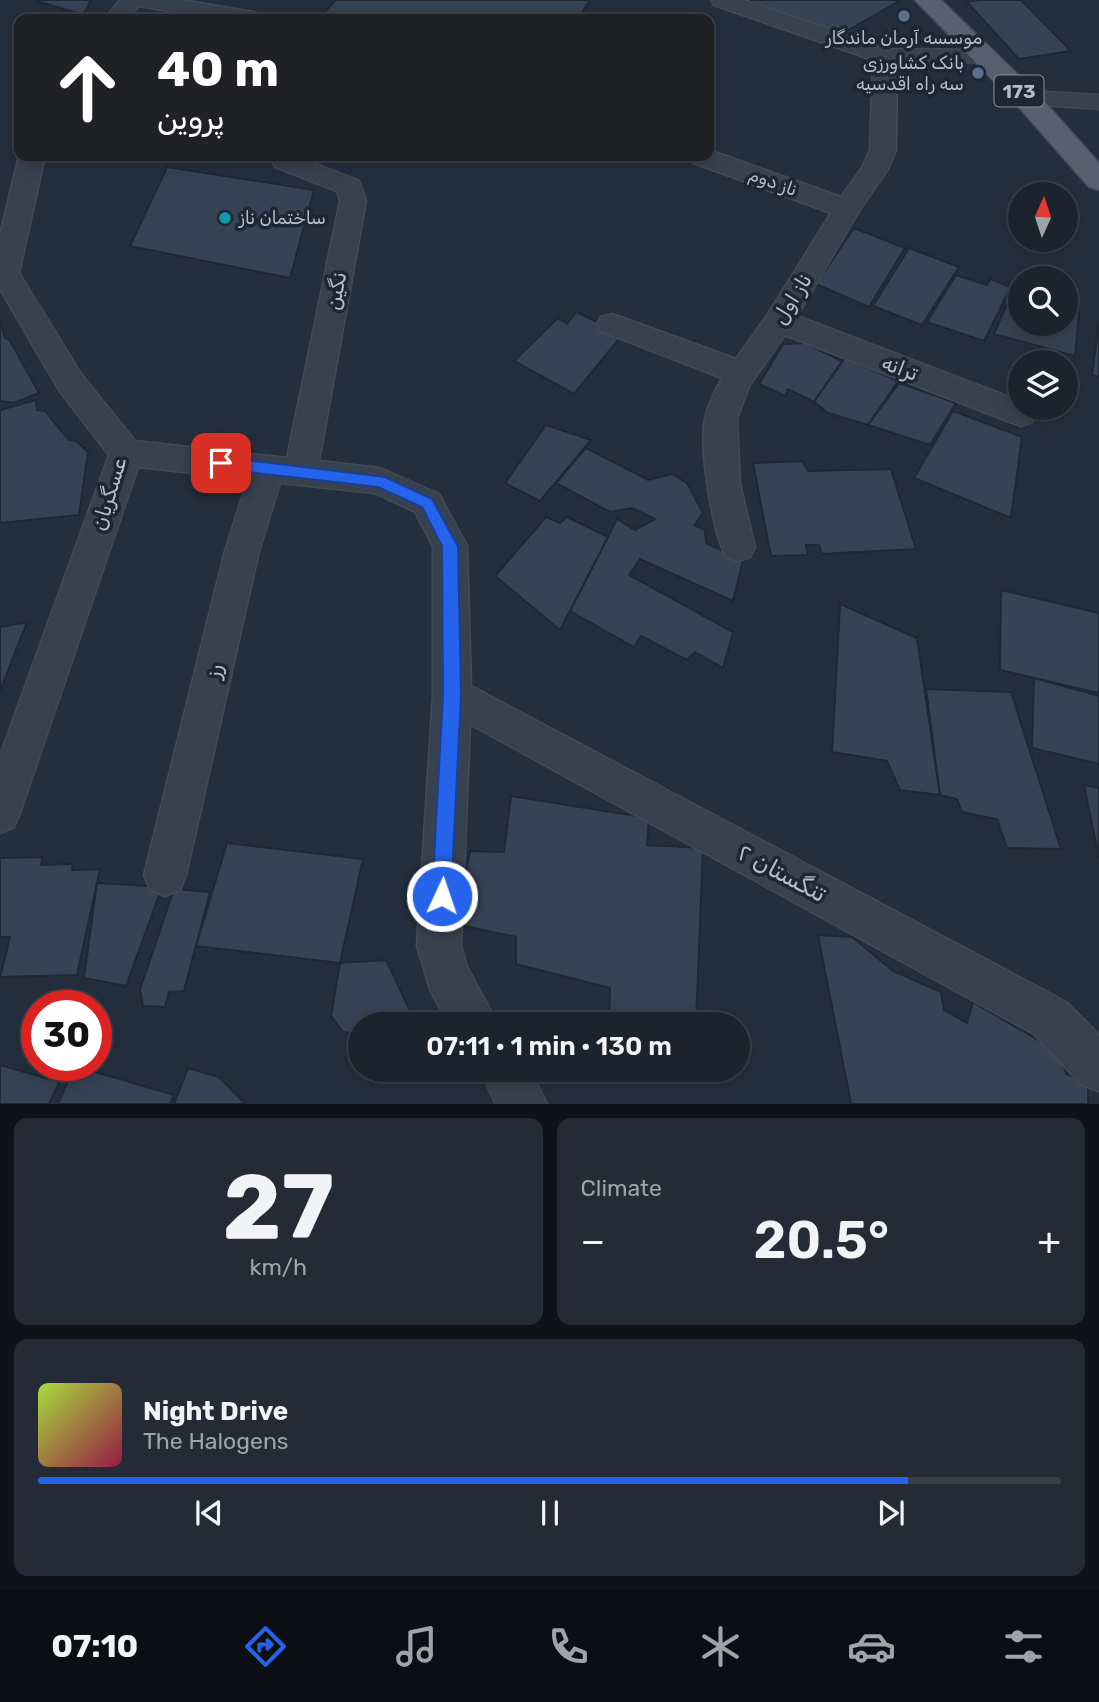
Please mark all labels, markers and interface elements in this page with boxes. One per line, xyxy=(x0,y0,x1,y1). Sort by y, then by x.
marker: موسسه آرمان ماندگار xyxy=(896,8,912,24)
place label: موسسه آرمان ماندگار xyxy=(825,27,982,49)
text: 40 m xyxy=(157,40,279,98)
icon: ahead xyxy=(42,42,133,133)
place label: بانک کشاورزی سه راه اقدسیه xyxy=(856,52,964,95)
marker: بانک کشاورزی سه راه اقدسیه xyxy=(970,65,986,81)
road number: 173 xyxy=(995,76,1044,106)
text: پروین xyxy=(157,99,225,137)
street label: ناز دوم xyxy=(746,163,800,201)
north arrow xyxy=(1008,182,1078,252)
map controls xyxy=(1008,182,1078,420)
place label: ساختمان ناز xyxy=(238,207,326,229)
marker: ساختمان ناز xyxy=(217,210,233,226)
button: search xyxy=(1008,266,1078,336)
street label: ناز اول xyxy=(766,269,818,329)
street label: نگین xyxy=(320,270,351,312)
street label: ترانه xyxy=(878,349,922,386)
button: layers xyxy=(1008,350,1078,420)
pin xyxy=(191,433,251,493)
icon: arrive xyxy=(202,444,240,482)
street label: عسگریان xyxy=(86,454,131,533)
street label: رز xyxy=(199,661,227,682)
street label: تنگستان ۲ xyxy=(733,838,831,908)
position arrow xyxy=(405,859,479,933)
speed limit sign: 30 xyxy=(21,990,112,1081)
text: 07:11 · 1 min · 130 m xyxy=(426,1031,672,1062)
text: 27 xyxy=(223,1153,334,1261)
text: Climate xyxy=(581,1174,662,1202)
text: 20.5° xyxy=(754,1209,889,1271)
text: − xyxy=(581,1218,605,1264)
text: + xyxy=(1037,1218,1061,1264)
text: km/h xyxy=(250,1253,307,1281)
text: Night Drive xyxy=(143,1396,288,1427)
text: The Halogens xyxy=(143,1427,289,1455)
icon: previous xyxy=(190,1494,228,1532)
icon: pause xyxy=(531,1494,569,1532)
icon: next xyxy=(872,1494,910,1532)
icon: directions xyxy=(241,1622,290,1671)
icon: music xyxy=(392,1622,441,1671)
icon: phone xyxy=(544,1622,593,1671)
icon: climate xyxy=(696,1622,745,1671)
icon: car xyxy=(847,1622,896,1671)
icon: filters xyxy=(999,1622,1048,1671)
text: 07:10 xyxy=(51,1627,138,1665)

